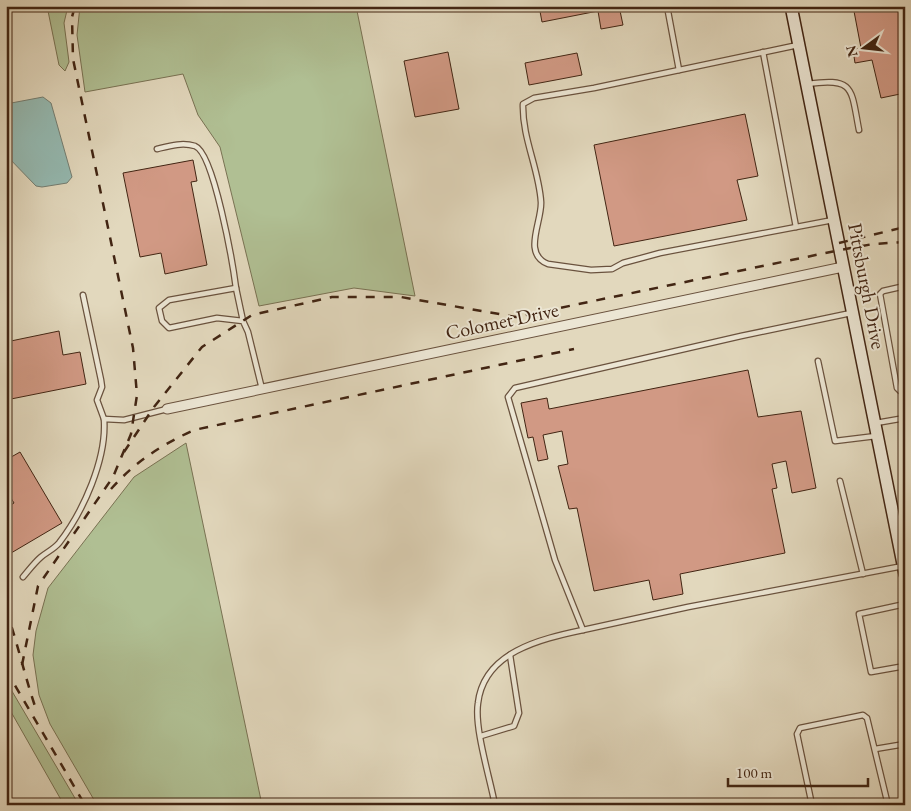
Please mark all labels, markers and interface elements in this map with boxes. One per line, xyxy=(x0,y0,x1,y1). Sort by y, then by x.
north arrow xyxy=(838,22,888,72)
text: N xyxy=(841,43,862,59)
street label: Pittsburgh Drive xyxy=(842,221,892,352)
street label: Colomet Drive xyxy=(443,296,561,346)
scale bar xyxy=(728,756,868,788)
text: 100 m xyxy=(736,763,773,782)

